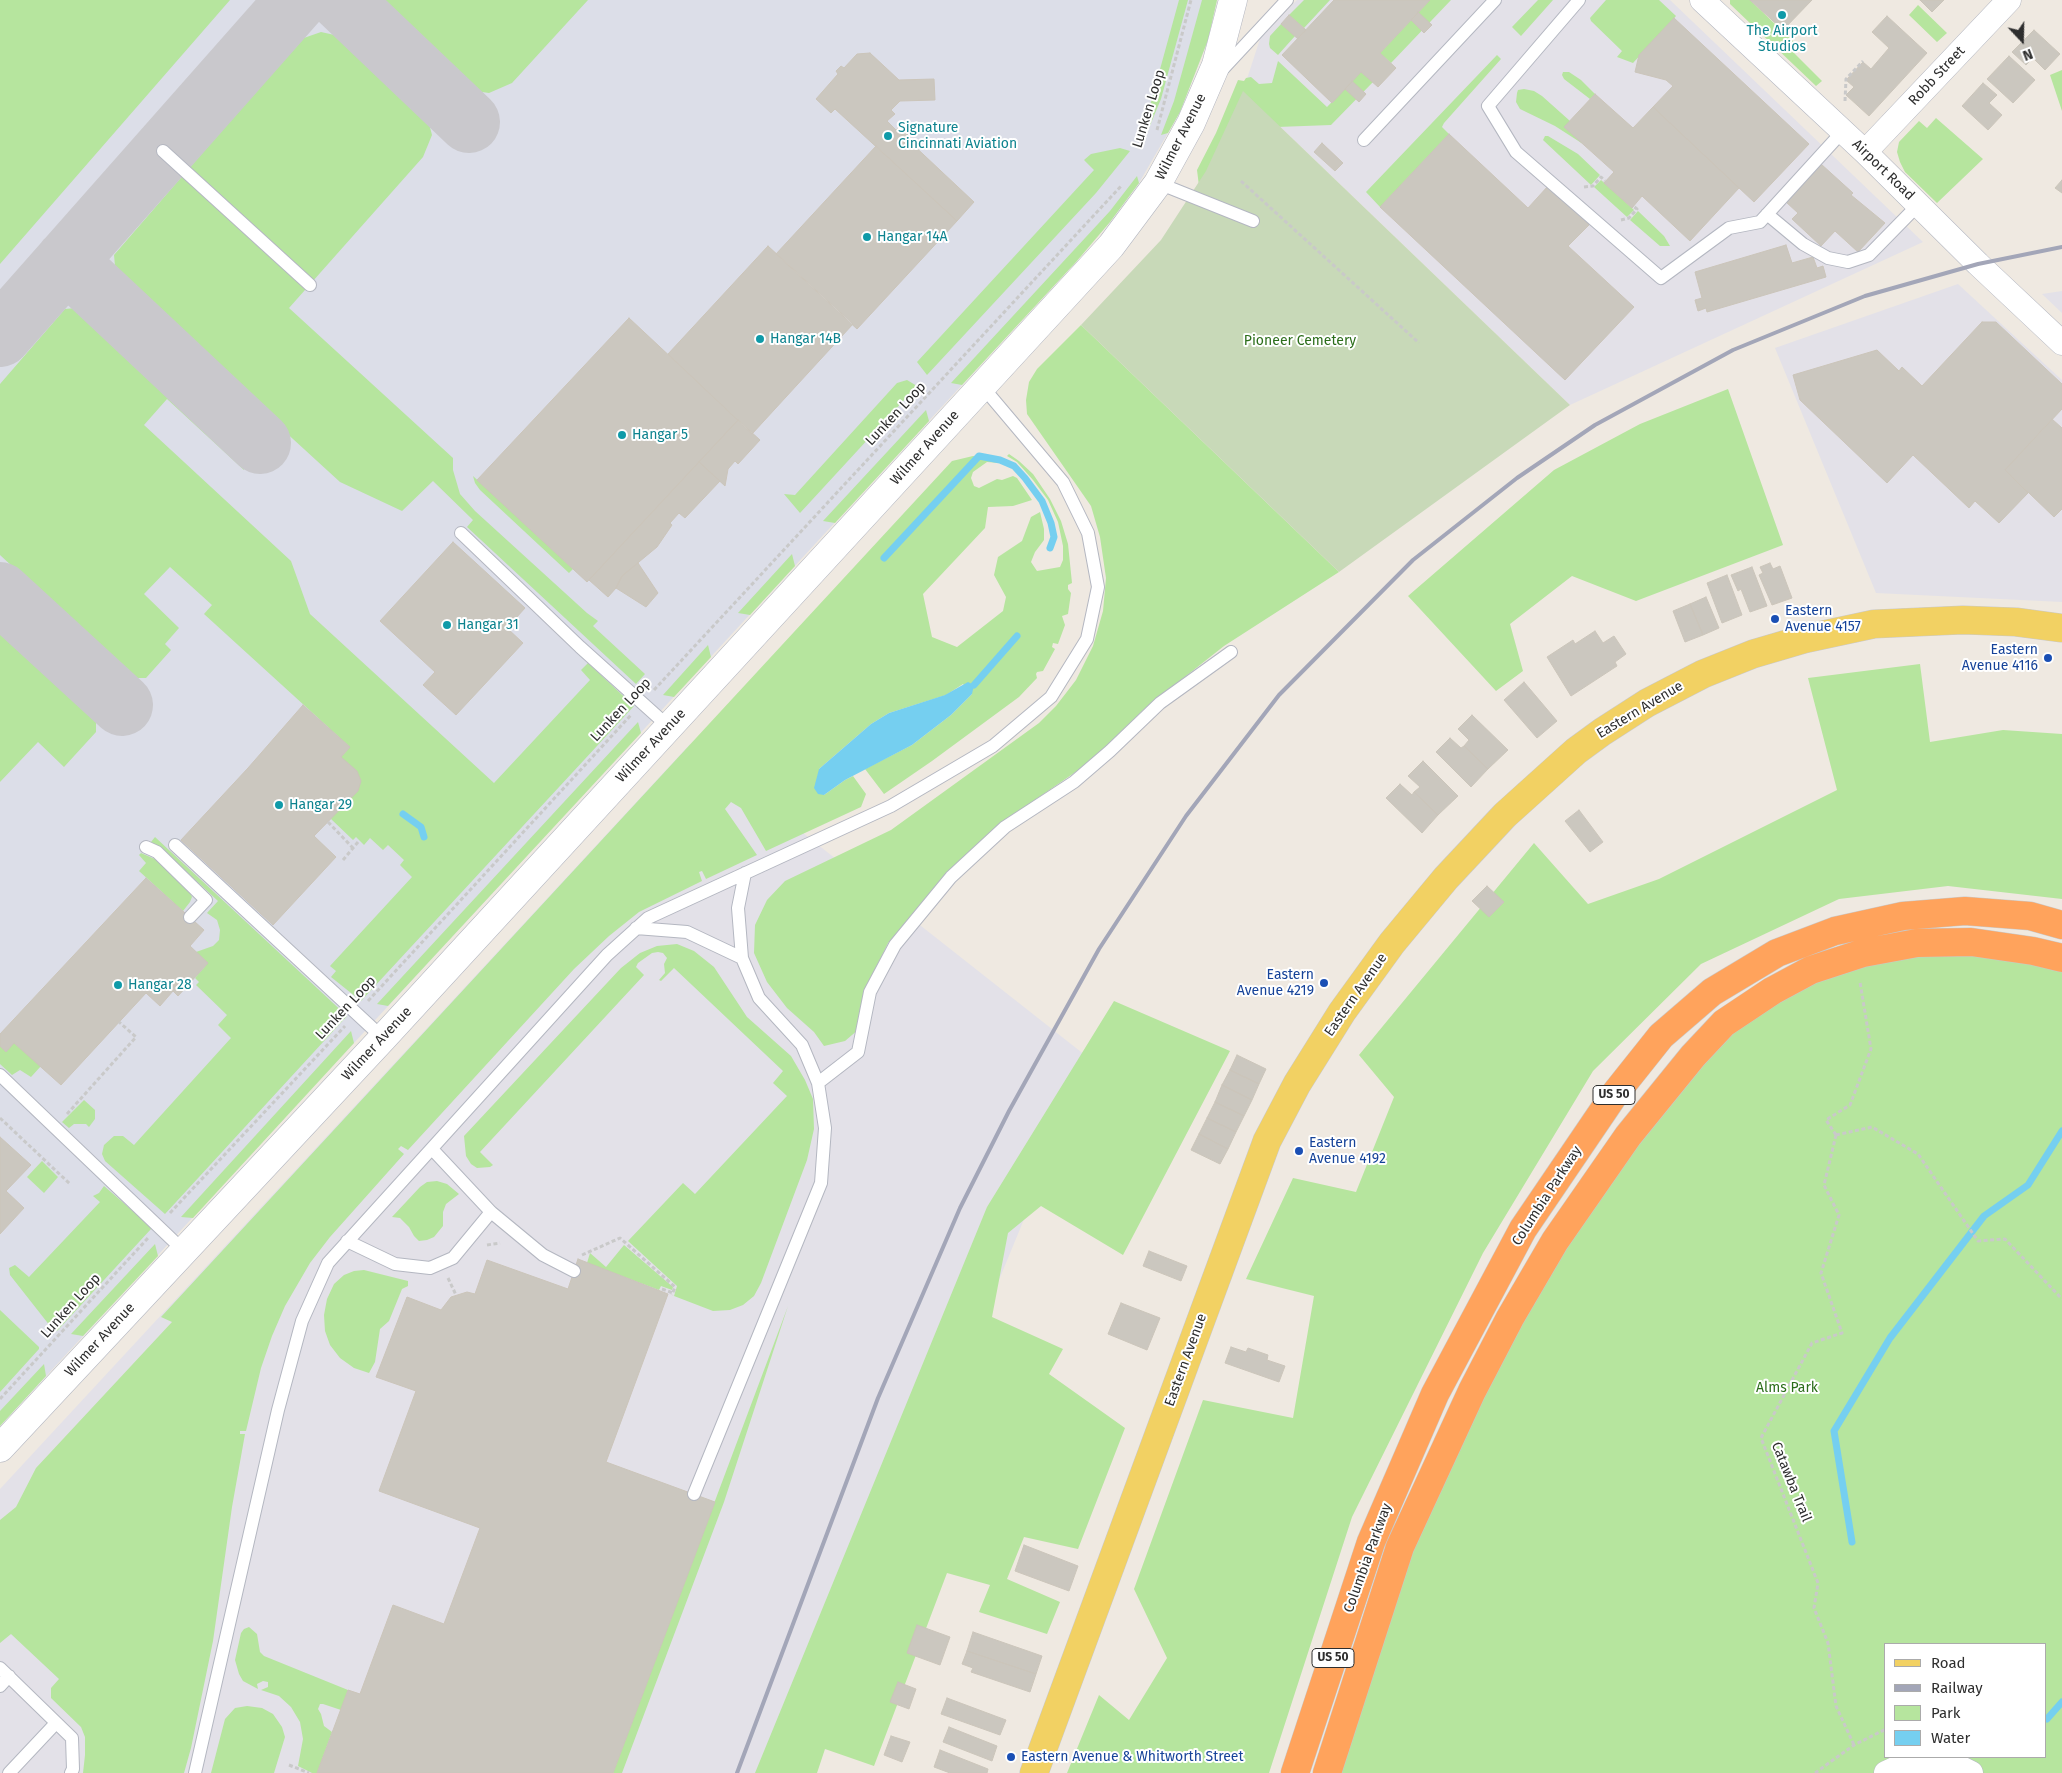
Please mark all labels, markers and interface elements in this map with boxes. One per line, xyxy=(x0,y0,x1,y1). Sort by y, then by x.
marker: The Airport Studios xyxy=(1776,9,1788,21)
north arrow xyxy=(1997,15,2047,65)
place label: The Airport Studios xyxy=(1746,23,1818,56)
street label: Robb Street xyxy=(1905,43,1969,109)
text: N xyxy=(2020,45,2035,64)
street label: Lunken Loop xyxy=(1129,68,1169,150)
street label: Wilmer Avenue xyxy=(1152,91,1210,183)
place label: Signature Cincinnati Aviation xyxy=(898,120,1017,152)
marker: Signature Cincinnati Aviation xyxy=(882,130,894,142)
street label: Airport Road xyxy=(1848,136,1918,204)
place label: Hangar 14A xyxy=(877,229,948,245)
marker: Hangar 14A xyxy=(861,231,873,243)
place label: Hangar 14B xyxy=(770,331,841,347)
marker: Hangar 14B xyxy=(754,333,766,345)
park label: Pioneer Cemetery xyxy=(1244,333,1356,349)
street label: Lunken Loop xyxy=(862,379,930,449)
street label: Wilmer Avenue xyxy=(887,407,963,489)
place label: Hangar 5 xyxy=(632,427,688,443)
marker: Hangar 5 xyxy=(616,429,628,441)
place label: Eastern Avenue 4157 xyxy=(1785,603,1861,636)
marker: Eastern Avenue 4157 xyxy=(1769,613,1781,625)
place label: Hangar 31 xyxy=(457,617,519,633)
marker: Hangar 31 xyxy=(441,619,453,631)
place label: Eastern Avenue 4116 xyxy=(1962,642,2038,674)
marker: Eastern Avenue 4116 xyxy=(2042,652,2054,664)
street label: Lunken Loop xyxy=(587,675,655,745)
street label: Eastern Avenue xyxy=(1594,678,1686,742)
street label: Wilmer Avenue xyxy=(613,706,689,786)
place label: Hangar 29 xyxy=(289,797,352,813)
marker: Hangar 29 xyxy=(273,799,285,811)
street label: Eastern Avenue xyxy=(1321,950,1391,1040)
place label: Eastern Avenue 4219 xyxy=(1237,967,1314,1000)
street label: Lunken Loop xyxy=(312,973,380,1043)
place label: Hangar 28 xyxy=(128,977,192,993)
marker: Eastern Avenue 4219 xyxy=(1318,977,1330,989)
marker: Hangar 28 xyxy=(112,979,124,991)
street label: Wilmer Avenue xyxy=(339,1004,415,1084)
road number: US 50 xyxy=(1593,1086,1635,1104)
place label: Eastern Avenue 4192 xyxy=(1309,1135,1386,1168)
street label: Columbia Parkway xyxy=(1509,1143,1585,1249)
marker: Eastern Avenue 4192 xyxy=(1293,1145,1305,1157)
street label: Lunken Loop xyxy=(38,1270,104,1342)
street label: Wilmer Avenue xyxy=(62,1300,138,1380)
street label: Eastern Avenue xyxy=(1161,1311,1211,1409)
park label: Alms Park xyxy=(1756,1380,1818,1396)
street label: Catawba Trail xyxy=(1767,1440,1815,1524)
street label: Columbia Parkway xyxy=(1340,1501,1396,1615)
legend xyxy=(1884,1643,2047,1758)
road number: US 50 xyxy=(1312,1649,1354,1668)
text: Road xyxy=(1931,1654,1966,1672)
text: Railway xyxy=(1931,1679,1983,1697)
text: Park xyxy=(1931,1704,1961,1722)
text: Water xyxy=(1931,1729,1970,1747)
place label: Eastern Avenue & Whitworth Street xyxy=(1021,1749,1244,1765)
marker: Eastern Avenue & Whitworth Street xyxy=(1005,1751,1017,1763)

